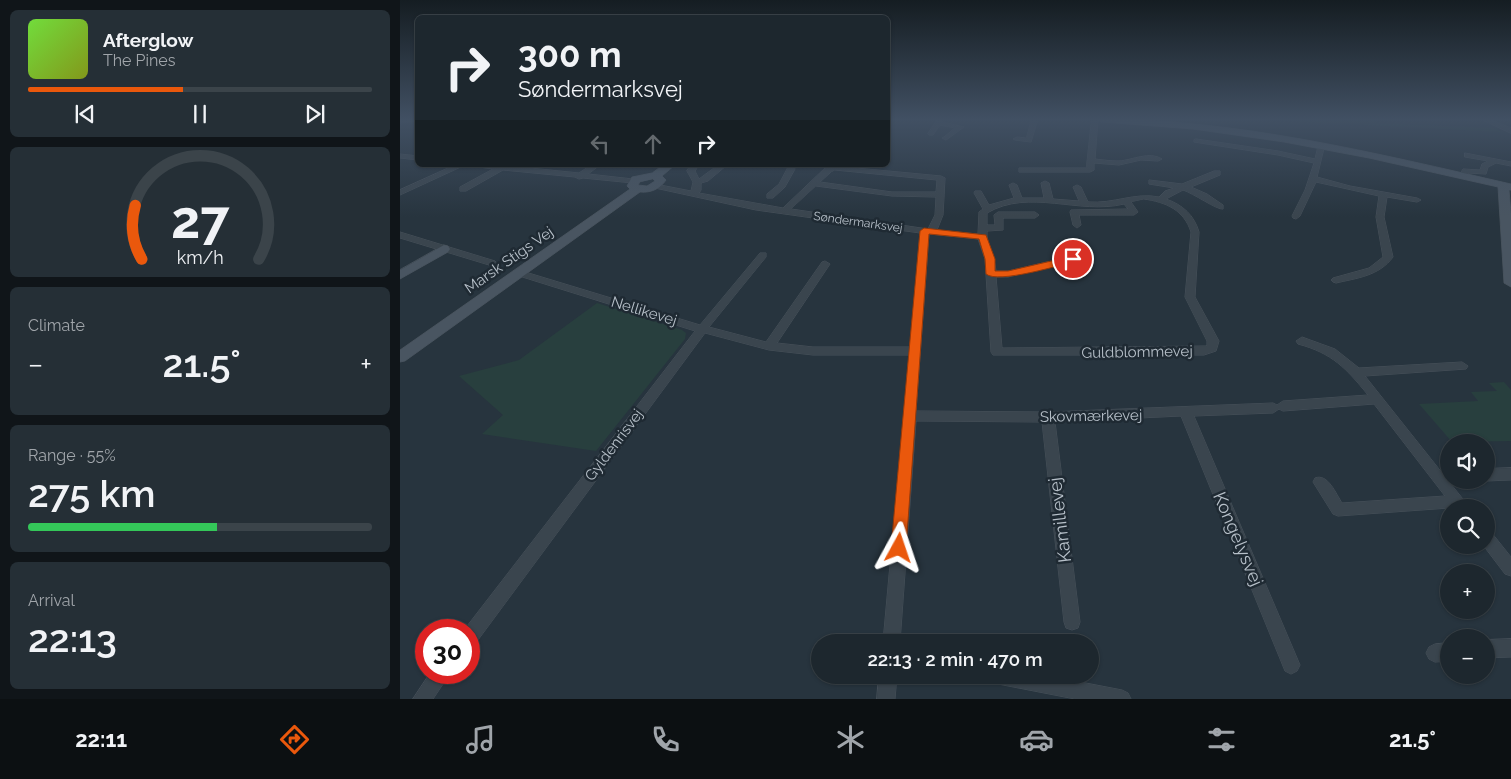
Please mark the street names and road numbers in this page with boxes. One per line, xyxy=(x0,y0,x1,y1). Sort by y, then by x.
street label: Søndermarksvej xyxy=(813,209,903,235)
street label: Marsk Stigs Vej xyxy=(461,223,557,297)
street label: Nellikevej xyxy=(609,292,679,330)
street label: Guldblommevej xyxy=(1081,342,1193,362)
street label: Gyldenrisvej xyxy=(581,406,647,484)
street label: Skovmærkevej xyxy=(1040,406,1142,426)
street label: Kamillevej xyxy=(1044,476,1075,564)
street label: Kongelysvej xyxy=(1209,488,1268,589)

